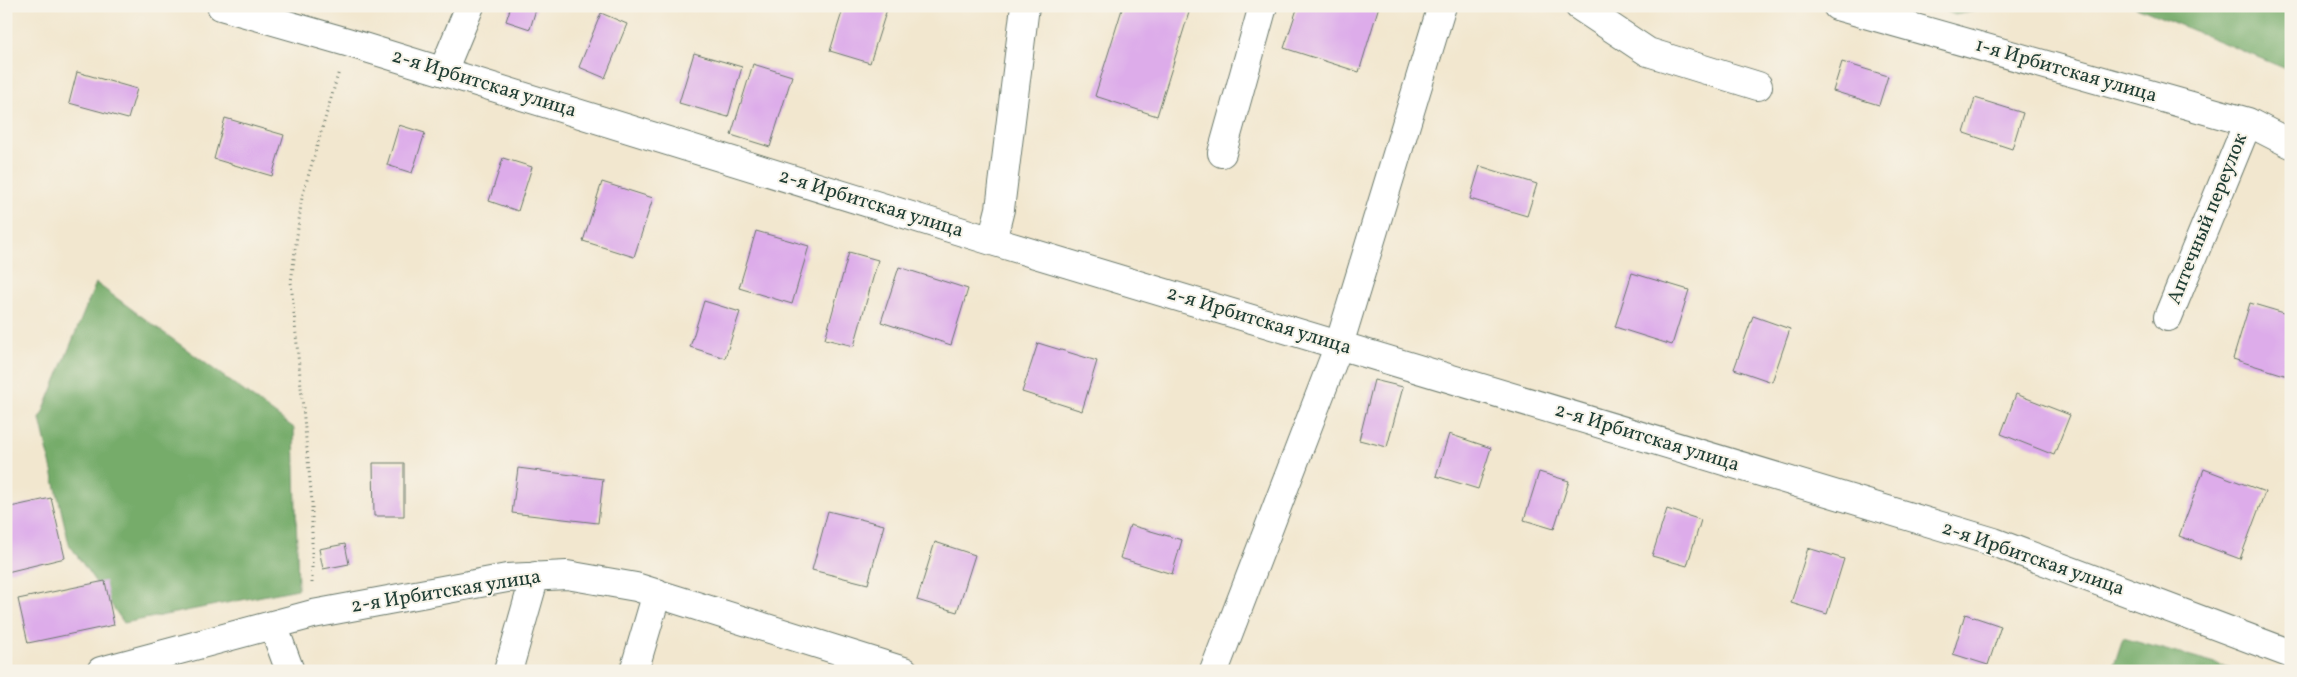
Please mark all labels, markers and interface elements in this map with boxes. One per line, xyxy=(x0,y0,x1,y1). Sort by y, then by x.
street label: 1-я Ирбитская улица xyxy=(1972,32,2160,110)
street label: 2-я Ирбитская улица xyxy=(388,43,580,125)
street label: Аптечный переулок xyxy=(2161,129,2255,309)
street label: 2-я Ирбитская улица xyxy=(775,163,967,245)
street label: 2-я Ирбитская улица xyxy=(1163,280,1355,362)
street label: 2-я Ирбитская улица xyxy=(1551,397,1743,479)
street label: 2-я Ирбитская улица xyxy=(1938,515,2128,603)
street label: 2-я Ирбитская улица xyxy=(349,563,543,621)

